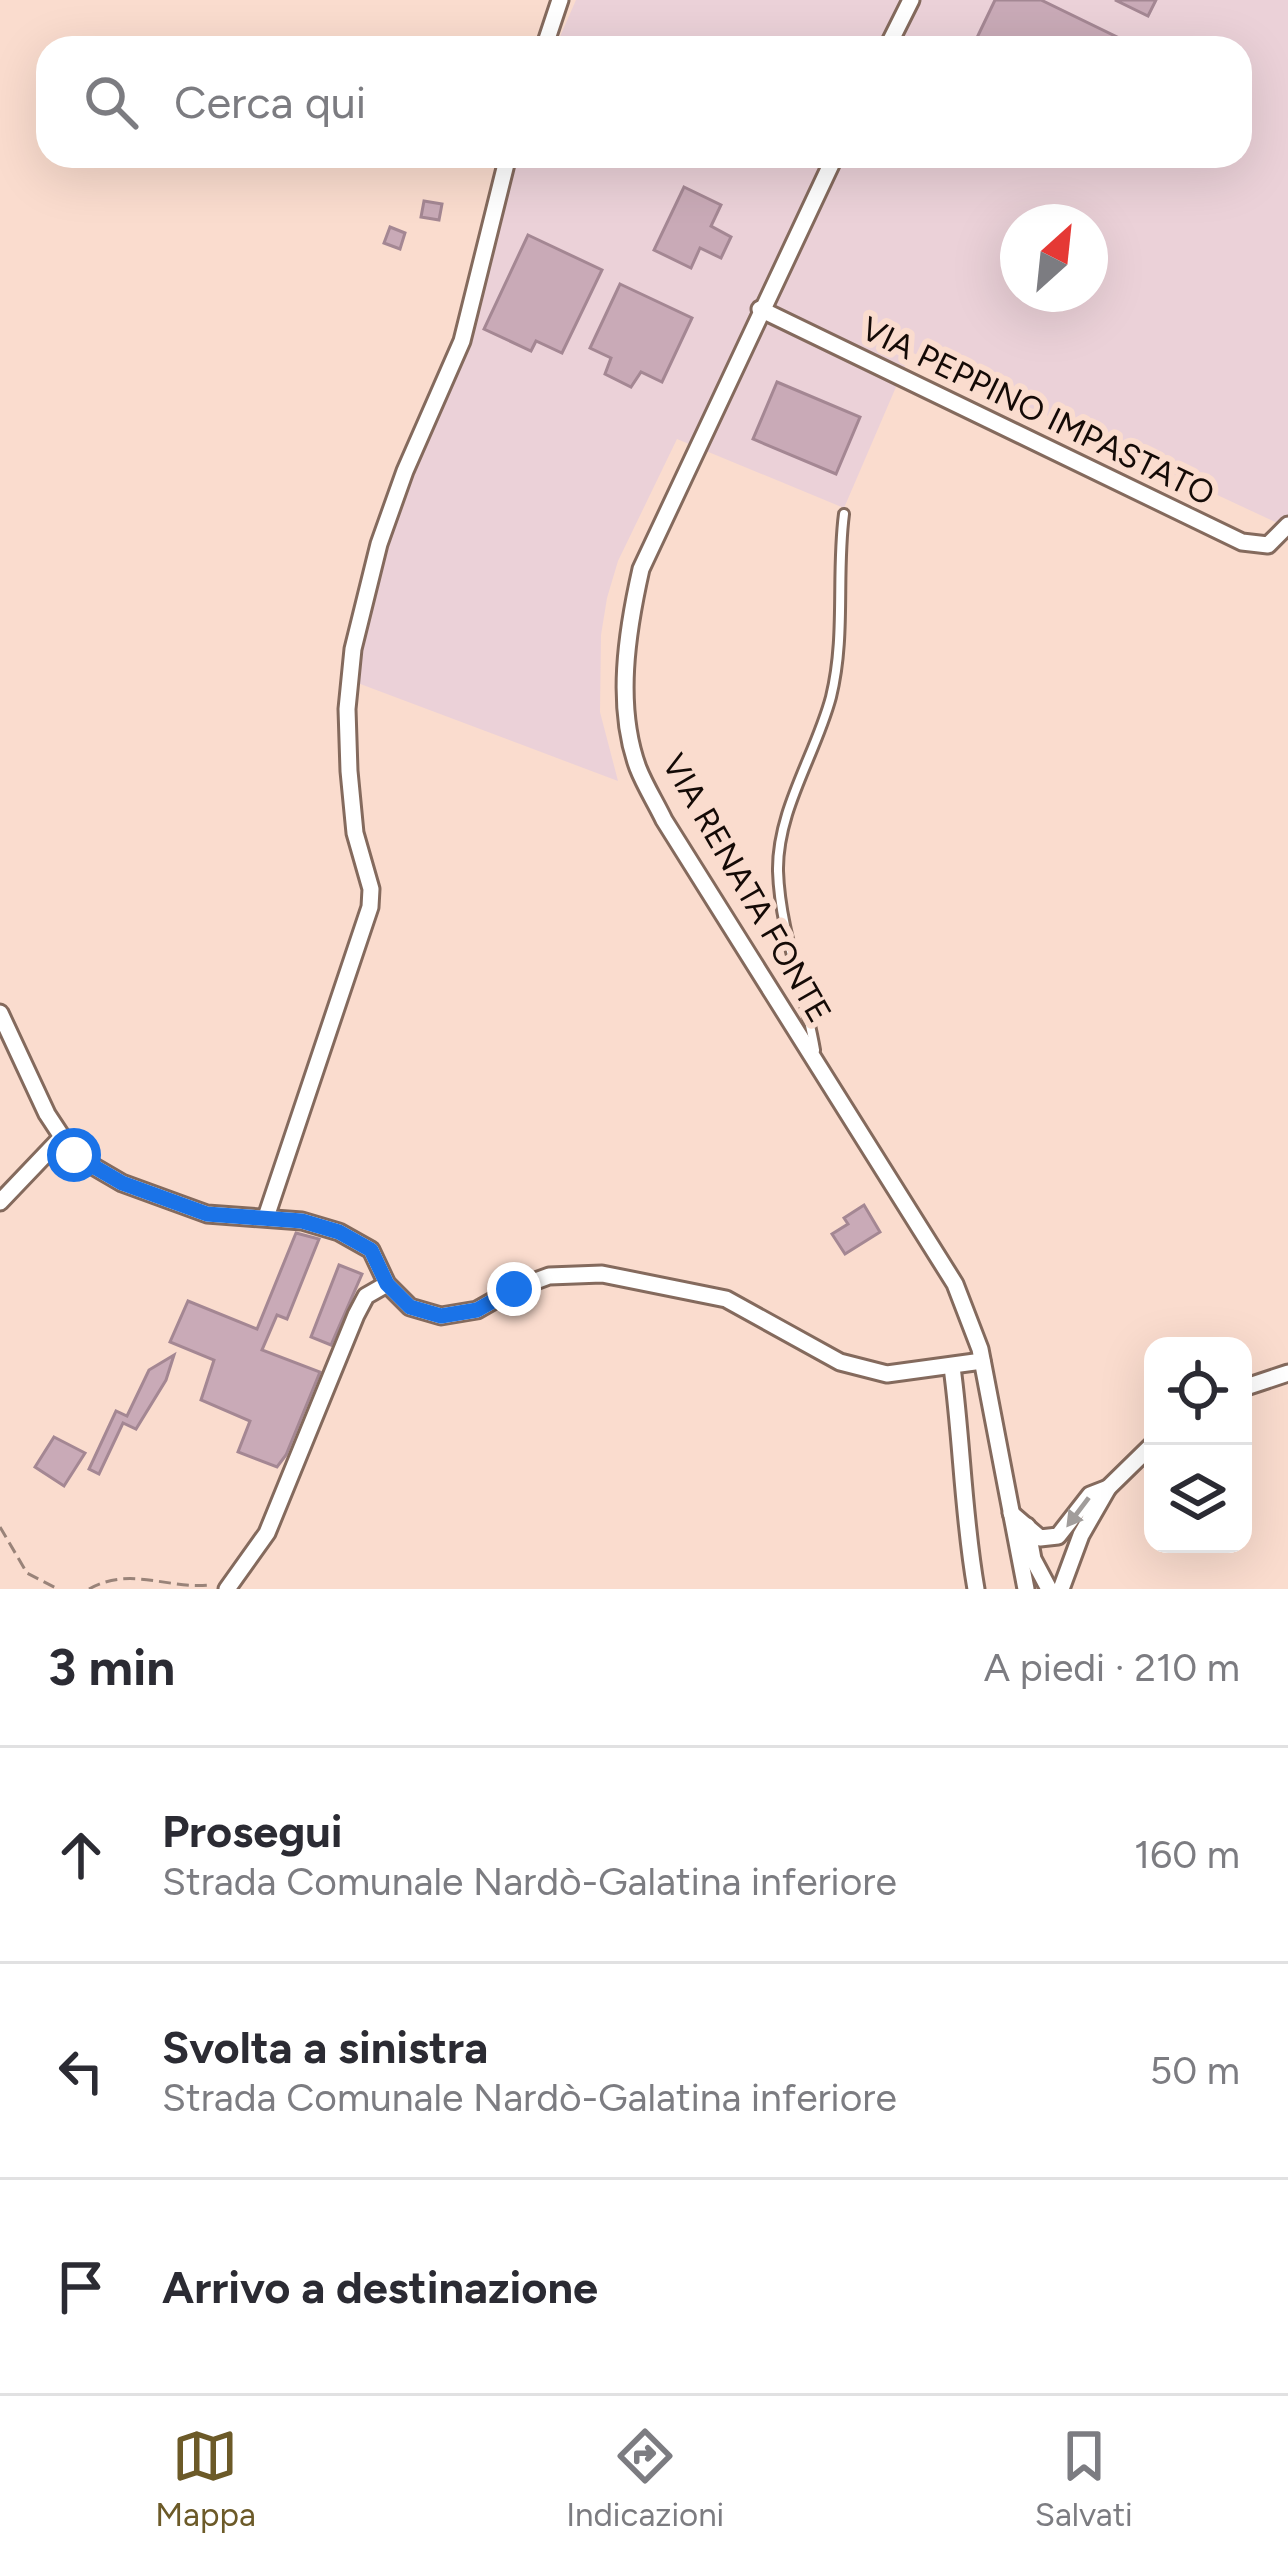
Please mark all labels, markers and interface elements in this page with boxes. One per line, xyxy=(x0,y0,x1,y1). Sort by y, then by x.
search box xyxy=(36,36,1252,168)
icon: search xyxy=(78,69,144,135)
text: Cerca qui xyxy=(174,75,366,129)
north arrow xyxy=(1000,204,1108,312)
street label: VIA PEPPINO IMPASTATO xyxy=(855,309,1221,513)
street label: VIA RENATA FONTE xyxy=(654,747,840,1029)
route start xyxy=(47,1128,101,1182)
route end xyxy=(487,1262,541,1316)
map controls xyxy=(1144,1337,1252,1553)
button: locate xyxy=(1144,1337,1252,1445)
button: layers xyxy=(1144,1445,1252,1553)
one-way arrow xyxy=(1066,1496,1090,1527)
text: 3 min xyxy=(48,1637,175,1698)
text: A piedi · 210 m xyxy=(984,1644,1240,1691)
text: Prosegui xyxy=(162,1804,343,1858)
icon: ahead xyxy=(48,1822,114,1888)
text: 160 m xyxy=(1134,1831,1240,1878)
text: Strada Comunale Nardò-Galatina inferiore xyxy=(162,1858,897,1905)
text: Svolta a sinistra xyxy=(162,2020,488,2074)
icon: left xyxy=(48,2038,114,2104)
text: 50 m xyxy=(1150,2047,1240,2094)
text: Strada Comunale Nardò-Galatina inferiore xyxy=(162,2074,897,2121)
icon: arrive xyxy=(48,2254,114,2320)
text: Arrivo a destinazione xyxy=(162,2260,598,2314)
tab: Mappa xyxy=(155,2423,256,2534)
tab: Indicazioni xyxy=(566,2423,724,2534)
tab: Salvati xyxy=(1035,2423,1133,2534)

